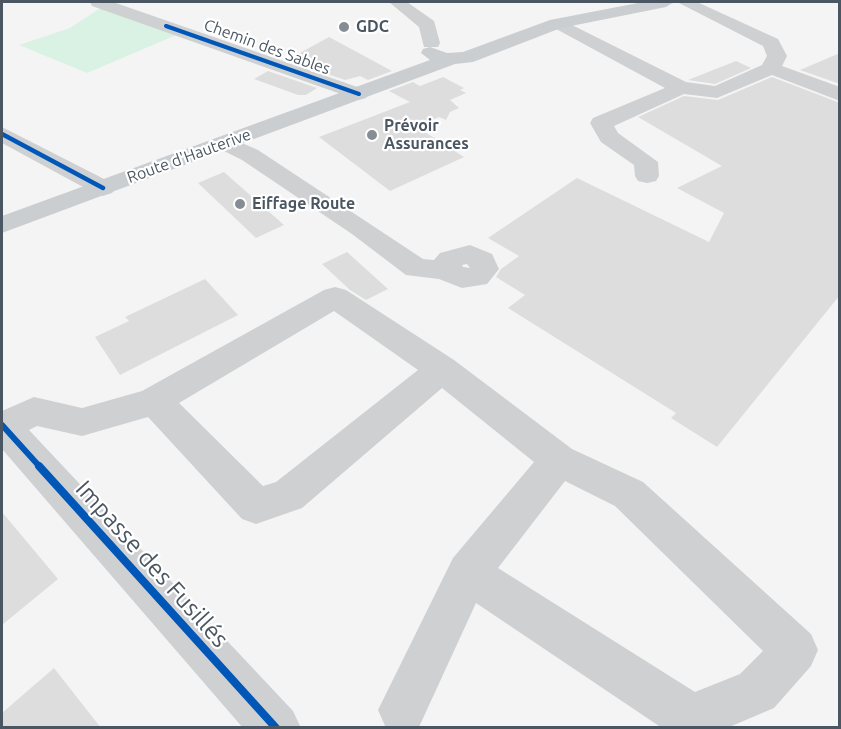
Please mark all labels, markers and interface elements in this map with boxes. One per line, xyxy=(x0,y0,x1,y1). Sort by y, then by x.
street label: Chemin des Sables xyxy=(201,15,333,79)
place label: GDC xyxy=(356,17,389,37)
marker: GDC xyxy=(337,20,351,34)
place label: Prévoir Assurances xyxy=(384,116,469,154)
street label: Route d'Hauterive xyxy=(124,125,254,187)
marker: Prévoir Assurances xyxy=(365,128,379,142)
place label: Eiffage Route xyxy=(252,194,355,214)
marker: Eiffage Route xyxy=(233,197,247,211)
street label: Impasse des Fusillés xyxy=(70,475,234,653)

